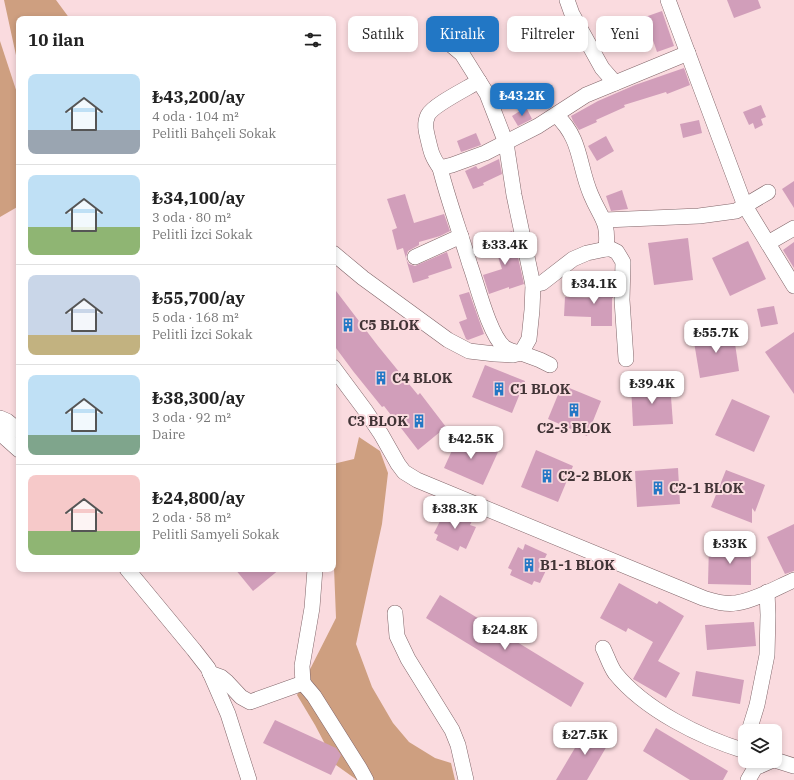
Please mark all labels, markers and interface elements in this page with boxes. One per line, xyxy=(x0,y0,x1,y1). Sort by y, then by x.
chip: Satılık xyxy=(348,16,418,52)
chip: Kiralık xyxy=(426,16,499,52)
chip: Filtreler xyxy=(507,16,588,52)
chip: Yeni xyxy=(596,16,653,52)
text: 10 ilan xyxy=(28,29,85,51)
icon: filters xyxy=(302,29,324,51)
pin: ₺43.2K xyxy=(489,83,555,117)
text: ₺43,200/ay xyxy=(152,86,245,108)
text: ₺43.2K xyxy=(499,87,545,104)
icon: home xyxy=(60,90,108,138)
text: 4 oda · 104 m² xyxy=(152,108,239,125)
text: Pelitli Bahçeli Sokak xyxy=(152,125,276,142)
text: ₺34,100/ay xyxy=(152,187,245,209)
icon: home xyxy=(60,191,108,239)
text: 3 oda · 80 m² xyxy=(152,209,231,226)
text: Pelitli İzci Sokak xyxy=(152,226,252,243)
pin: ₺33.4K xyxy=(472,232,538,266)
text: ₺33.4K xyxy=(482,236,528,253)
pin: ₺34.1K xyxy=(561,271,627,305)
text: ₺34.1K xyxy=(571,275,617,292)
text: ₺55,700/ay xyxy=(152,287,245,309)
icon: home xyxy=(60,291,108,339)
text: 5 oda · 168 m² xyxy=(152,309,239,326)
place label: C5 BLOK xyxy=(359,316,420,334)
building icon: C5 BLOK xyxy=(340,317,356,333)
pin: ₺55.7K xyxy=(683,320,749,354)
text: ₺55.7K xyxy=(693,324,739,341)
text: Pelitli İzci Sokak xyxy=(152,326,252,343)
place label: C4 BLOK xyxy=(392,369,453,387)
building icon: C4 BLOK xyxy=(373,370,389,386)
pin: ₺39.4K xyxy=(619,371,685,405)
text: ₺39.4K xyxy=(629,375,675,392)
place label: C1 BLOK xyxy=(510,380,571,398)
building icon: C1 BLOK xyxy=(491,381,507,397)
text: ₺38,300/ay xyxy=(152,387,245,409)
icon: home xyxy=(60,391,108,439)
building icon: C2-3 BLOK xyxy=(566,402,582,418)
text: 3 oda · 92 m² xyxy=(152,409,231,426)
place label: C3 BLOK xyxy=(347,412,408,430)
building icon: C3 BLOK xyxy=(411,413,427,429)
place label: C2-3 BLOK xyxy=(537,419,612,437)
text: Daire xyxy=(152,426,185,443)
pin: ₺42.5K xyxy=(438,426,504,460)
text: ₺42.5K xyxy=(448,430,494,447)
place label: C2-2 BLOK xyxy=(558,467,633,485)
building icon: C2-2 BLOK xyxy=(539,468,555,484)
place label: C2-1 BLOK xyxy=(669,479,744,497)
building icon: C2-1 BLOK xyxy=(650,480,666,496)
text: ₺24,800/ay xyxy=(152,487,245,509)
icon: home xyxy=(60,491,108,539)
pin: ₺38.3K xyxy=(422,496,488,530)
text: ₺38.3K xyxy=(432,500,478,517)
text: 2 oda · 58 m² xyxy=(152,509,231,526)
text: Pelitli Samyeli Sokak xyxy=(152,526,279,543)
pin: ₺33K xyxy=(706,531,754,565)
text: ₺33K xyxy=(713,535,747,552)
place label: B1-1 BLOK xyxy=(540,556,615,574)
building icon: B1-1 BLOK xyxy=(521,557,537,573)
pin: ₺24.8K xyxy=(472,617,538,651)
text: ₺24.8K xyxy=(482,621,528,638)
pin: ₺27.5K xyxy=(552,722,618,756)
map controls xyxy=(738,724,782,768)
button: layers xyxy=(738,724,782,768)
text: ₺27.5K xyxy=(562,726,608,743)

